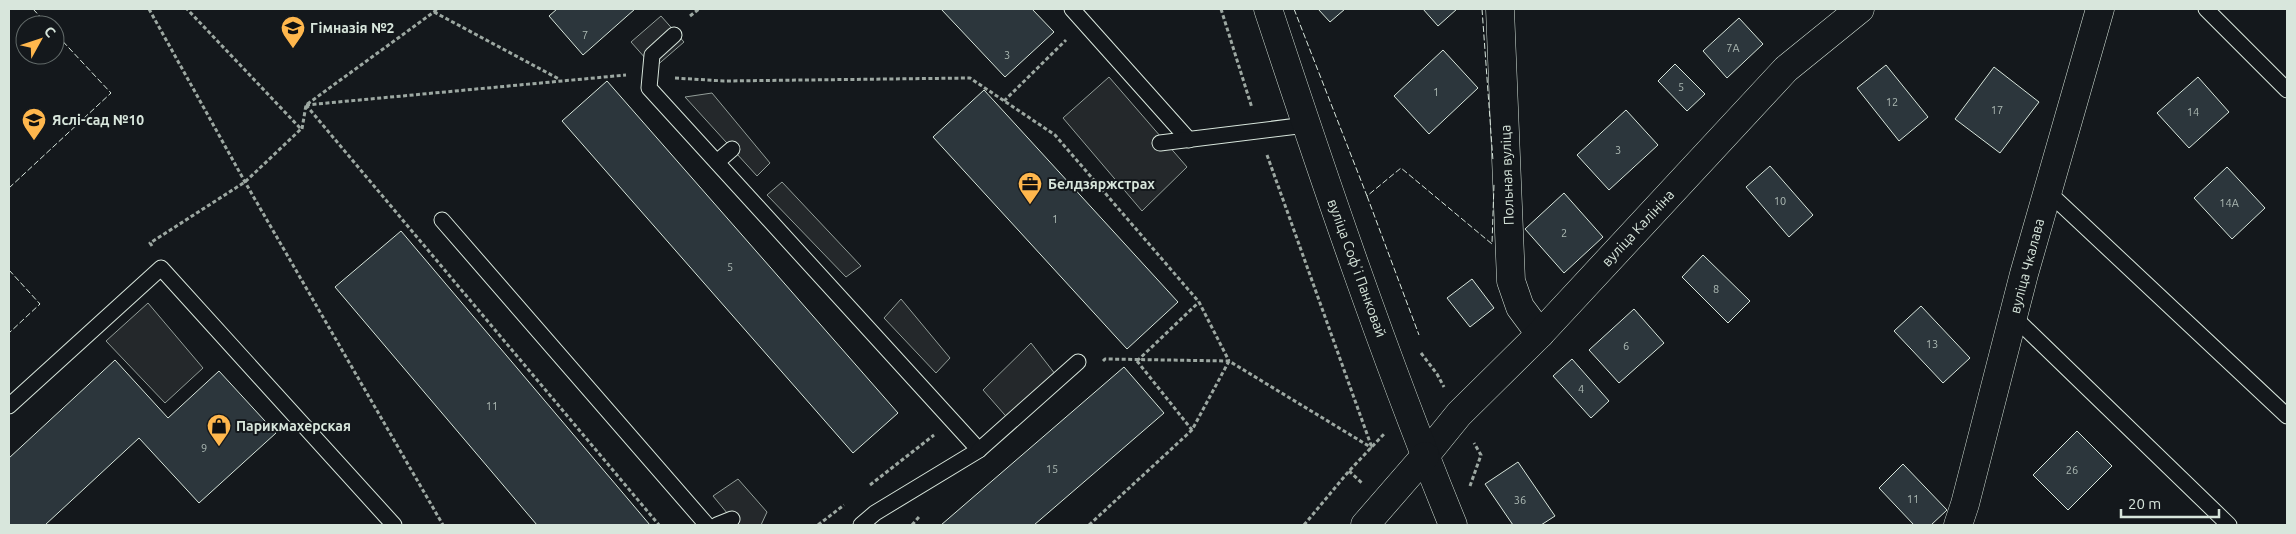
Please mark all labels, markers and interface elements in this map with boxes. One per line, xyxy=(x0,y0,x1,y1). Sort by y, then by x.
north arrow xyxy=(15,15,65,65)
school or university icon: Гімназія №2 xyxy=(280,15,306,49)
place label: Гімназія №2 xyxy=(310,20,395,36)
text: С xyxy=(41,23,59,40)
house number: 7 xyxy=(582,29,588,41)
house number: 7А xyxy=(1726,42,1741,54)
house number: 3 xyxy=(1004,49,1010,61)
house number: 5 xyxy=(1678,81,1684,93)
house number: 1 xyxy=(1433,86,1439,98)
house number: 12 xyxy=(1886,96,1898,108)
house number: 17 xyxy=(1991,104,2003,116)
house number: 14 xyxy=(2187,106,2199,118)
school or university icon: Яслі-сад №10 xyxy=(21,107,47,141)
place label: Яслі-сад №10 xyxy=(52,112,144,128)
street label: Польная вуліца xyxy=(1497,124,1517,226)
house number: 3 xyxy=(1615,144,1621,156)
office icon: Белдзяржстрах xyxy=(1017,171,1043,205)
place label: Белдзяржстрах xyxy=(1048,176,1155,192)
street label: вуліца Калініна xyxy=(1599,186,1677,270)
house number: 10 xyxy=(1774,195,1786,207)
street label: вуліца Софʼі Панковай xyxy=(1325,197,1389,339)
house number: 14А xyxy=(2219,197,2240,209)
house number: 1 xyxy=(1052,213,1058,225)
street label: вуліца Чкалава xyxy=(2007,217,2047,315)
house number: 2 xyxy=(1561,227,1567,239)
house number: 5 xyxy=(727,261,733,273)
house number: 8 xyxy=(1713,283,1719,295)
house number: 13 xyxy=(1926,338,1938,350)
house number: 6 xyxy=(1623,340,1629,352)
house number: 4 xyxy=(1578,383,1584,395)
house number: 11 xyxy=(486,400,498,412)
shop icon: Парикмахерская xyxy=(206,413,232,447)
place label: Парикмахерская xyxy=(236,418,351,434)
house number: 9 xyxy=(201,442,207,454)
house number: 15 xyxy=(1046,463,1058,475)
house number: 26 xyxy=(2066,464,2078,476)
scale bar xyxy=(2121,486,2218,518)
house number: 11 xyxy=(1907,493,1919,505)
house number: 36 xyxy=(1514,494,1526,506)
text: 20 m xyxy=(2128,495,2161,512)

